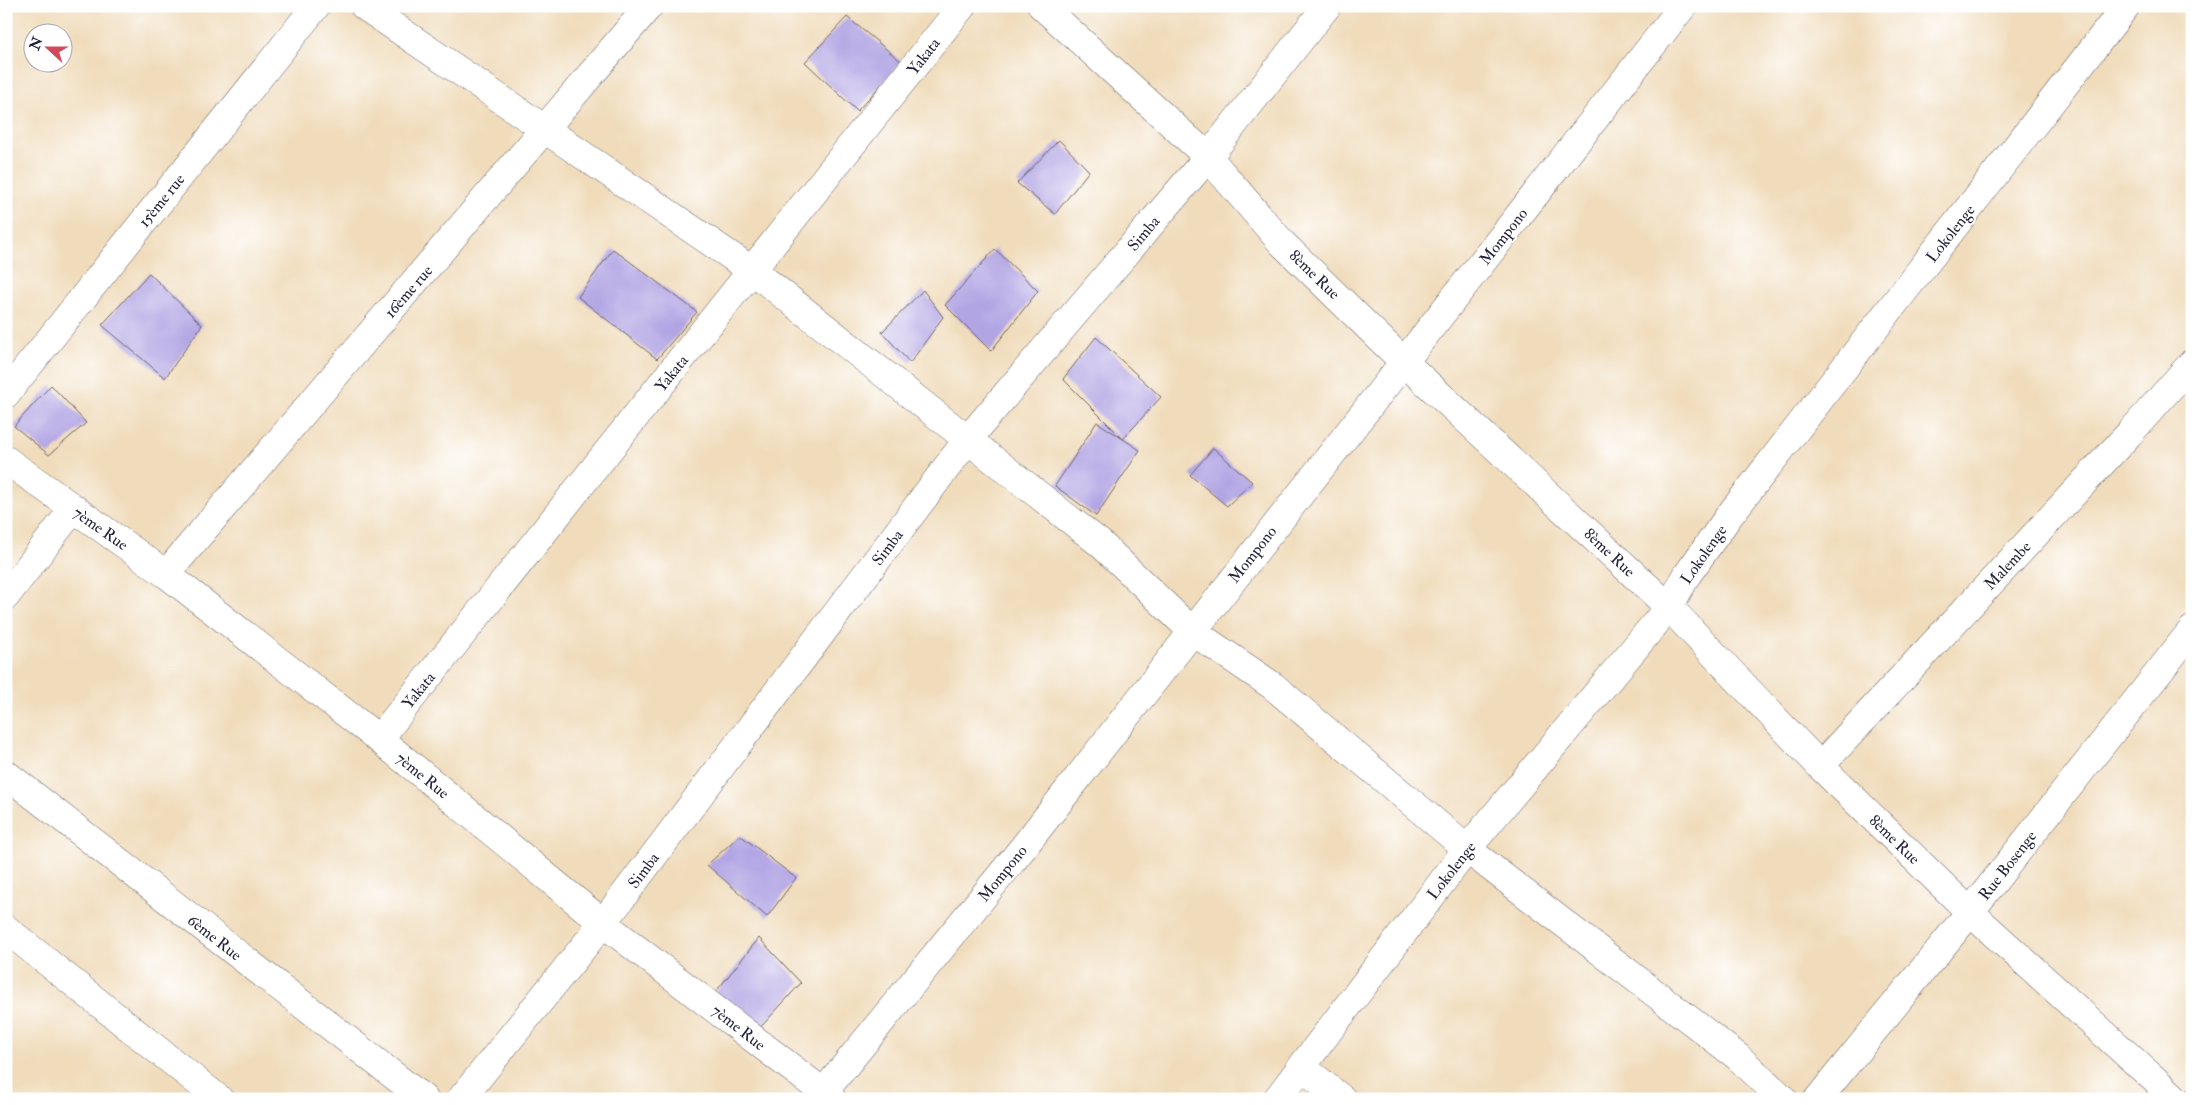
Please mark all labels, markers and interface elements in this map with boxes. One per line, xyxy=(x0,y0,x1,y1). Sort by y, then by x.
north arrow xyxy=(22,22,72,72)
text: N xyxy=(26,34,47,53)
street label: Yakata xyxy=(903,34,945,79)
street label: 15ème rue xyxy=(134,170,189,231)
street label: Lokolenge xyxy=(1922,200,1980,267)
street label: Mompono xyxy=(1475,204,1533,270)
street label: Simba xyxy=(1123,212,1165,255)
street label: 8ème Rue xyxy=(1285,246,1344,304)
street label: 16ème rue xyxy=(380,261,437,322)
street label: Yakata xyxy=(651,351,693,396)
street label: 7ème Rue xyxy=(69,503,132,555)
street label: Lokolenge xyxy=(1676,521,1732,588)
street label: Mompono xyxy=(1224,522,1282,588)
street label: 8ème Rue xyxy=(1580,524,1639,582)
street label: Simba xyxy=(868,525,908,570)
street label: Malembe xyxy=(1980,537,2036,594)
street label: Yakata xyxy=(398,668,440,713)
street label: 7ème Rue xyxy=(392,748,453,803)
street label: 8ème Rue xyxy=(1865,811,1924,869)
street label: Rue Bosenge xyxy=(1974,827,2041,904)
street label: Lokolenge xyxy=(1423,837,1481,904)
street label: Mompono xyxy=(974,841,1033,907)
street label: Simba xyxy=(624,848,664,893)
street label: 6ème Rue xyxy=(183,910,246,965)
street label: 7ème Rue xyxy=(708,1001,769,1055)

